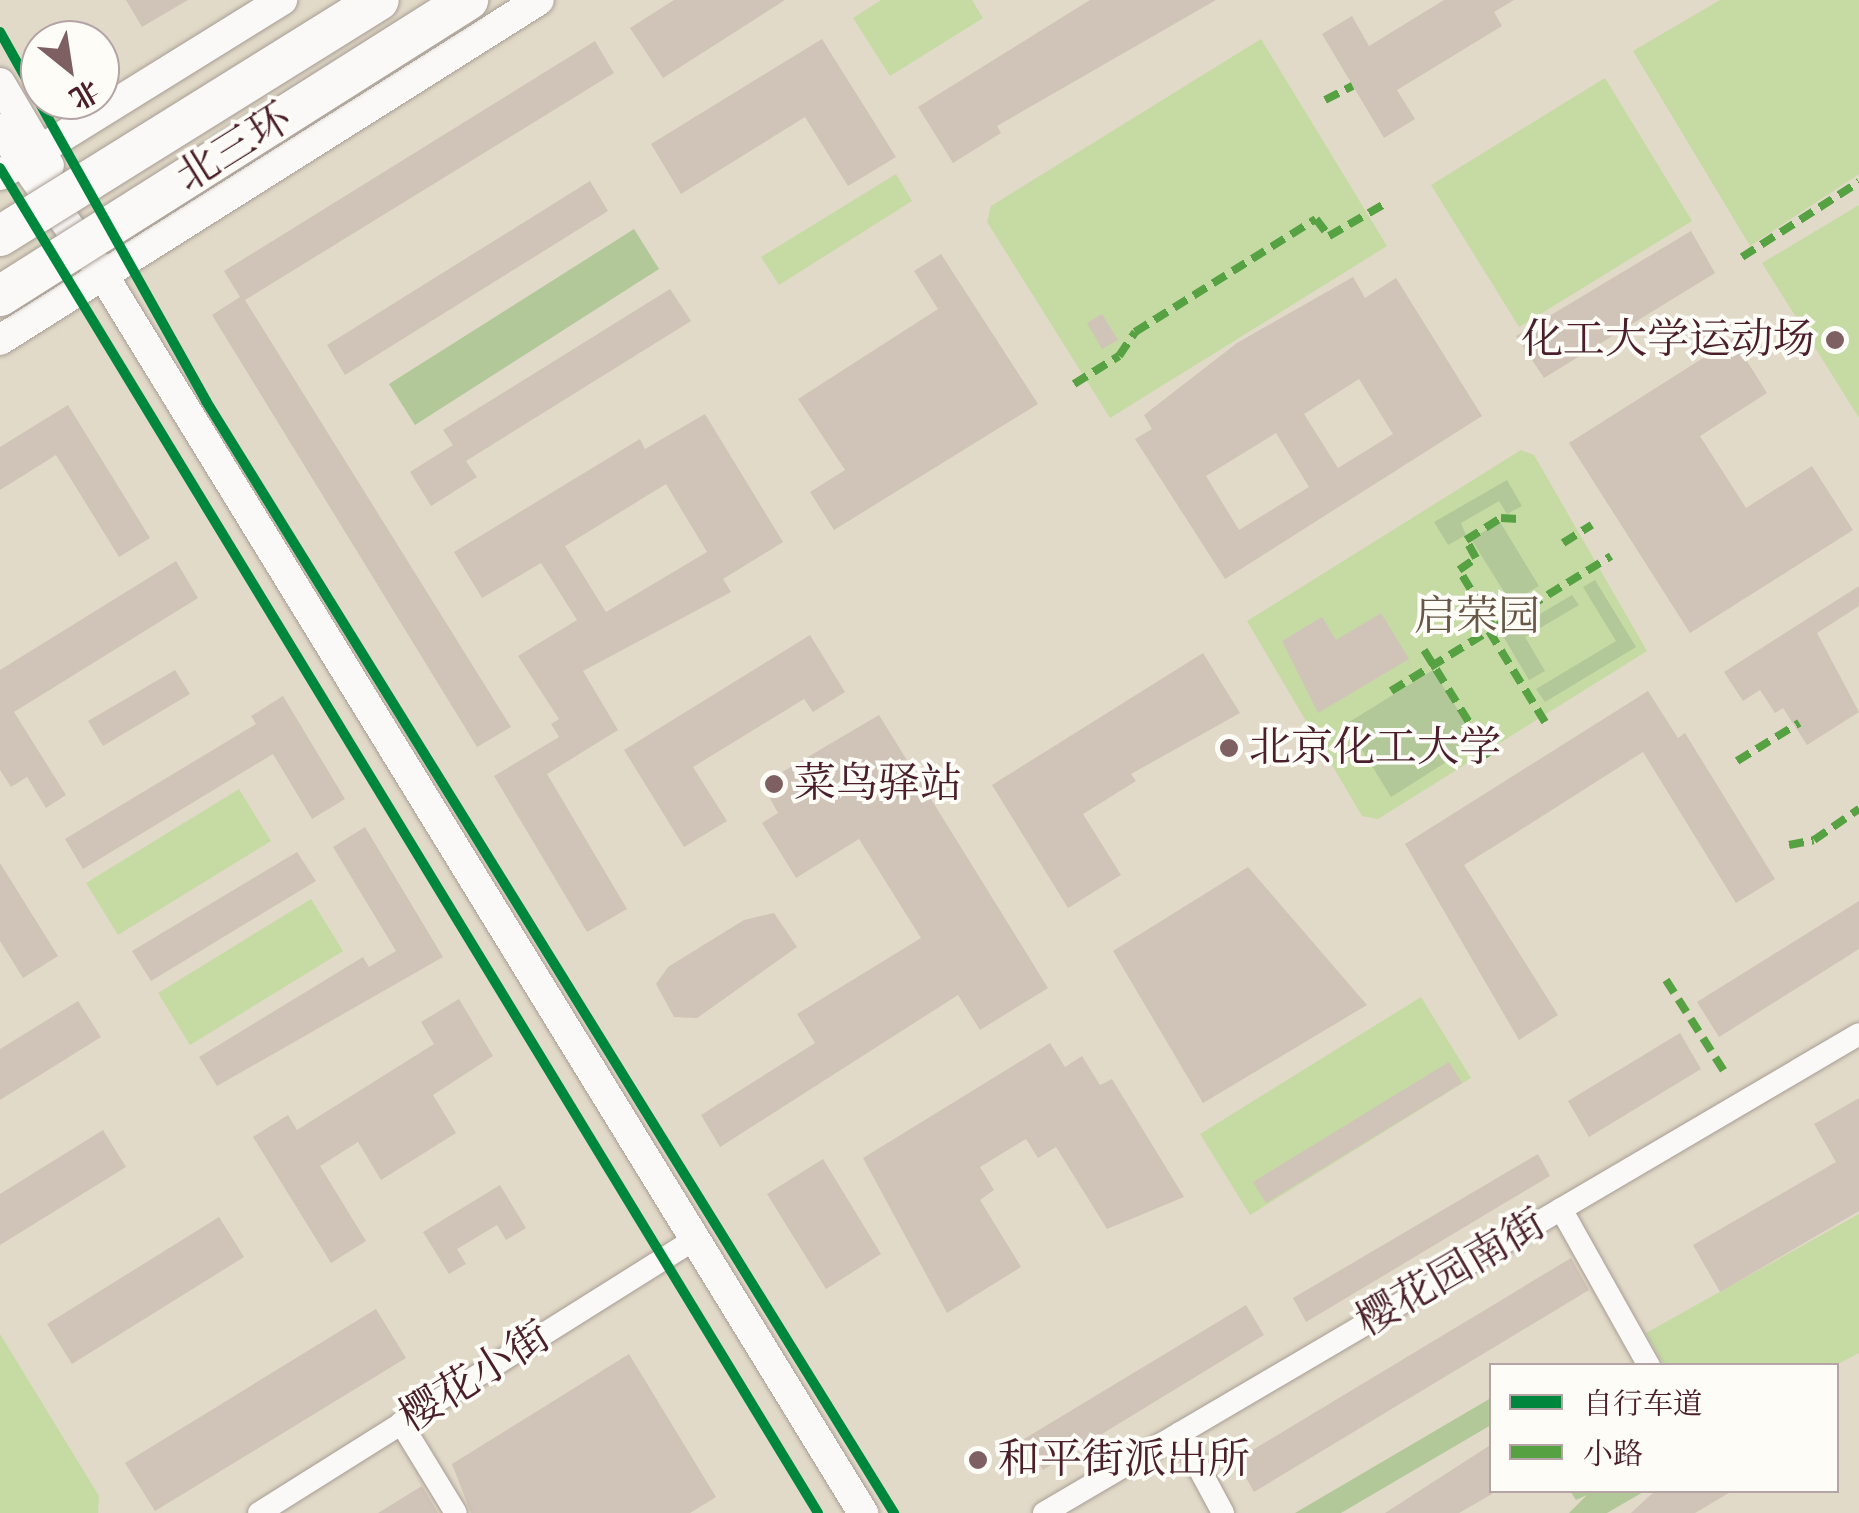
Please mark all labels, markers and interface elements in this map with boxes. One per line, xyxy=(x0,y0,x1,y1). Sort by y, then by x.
north arrow xyxy=(20,20,120,120)
text: 北 xyxy=(62,71,106,118)
street label: 北三环 xyxy=(167,93,301,203)
place label: 化工大学运动场 xyxy=(1521,315,1815,365)
marker: 化工大学运动场 xyxy=(1824,329,1846,351)
park label: 启荣园 xyxy=(1414,592,1540,642)
place label: 北京化工大学 xyxy=(1249,723,1501,773)
marker: 北京化工大学 xyxy=(1218,737,1240,759)
place label: 菜鸟驿站 xyxy=(794,759,962,809)
marker: 菜鸟驿站 xyxy=(763,773,785,795)
street label: 樱花园南街 xyxy=(1347,1199,1555,1347)
street label: 樱花小街 xyxy=(390,1311,560,1443)
legend xyxy=(1489,1363,1839,1493)
text: 自行车道 xyxy=(1583,1384,1703,1425)
text: 小路 xyxy=(1583,1434,1643,1475)
place label: 和平街派出所 xyxy=(998,1435,1250,1485)
marker: 和平街派出所 xyxy=(967,1449,989,1471)

